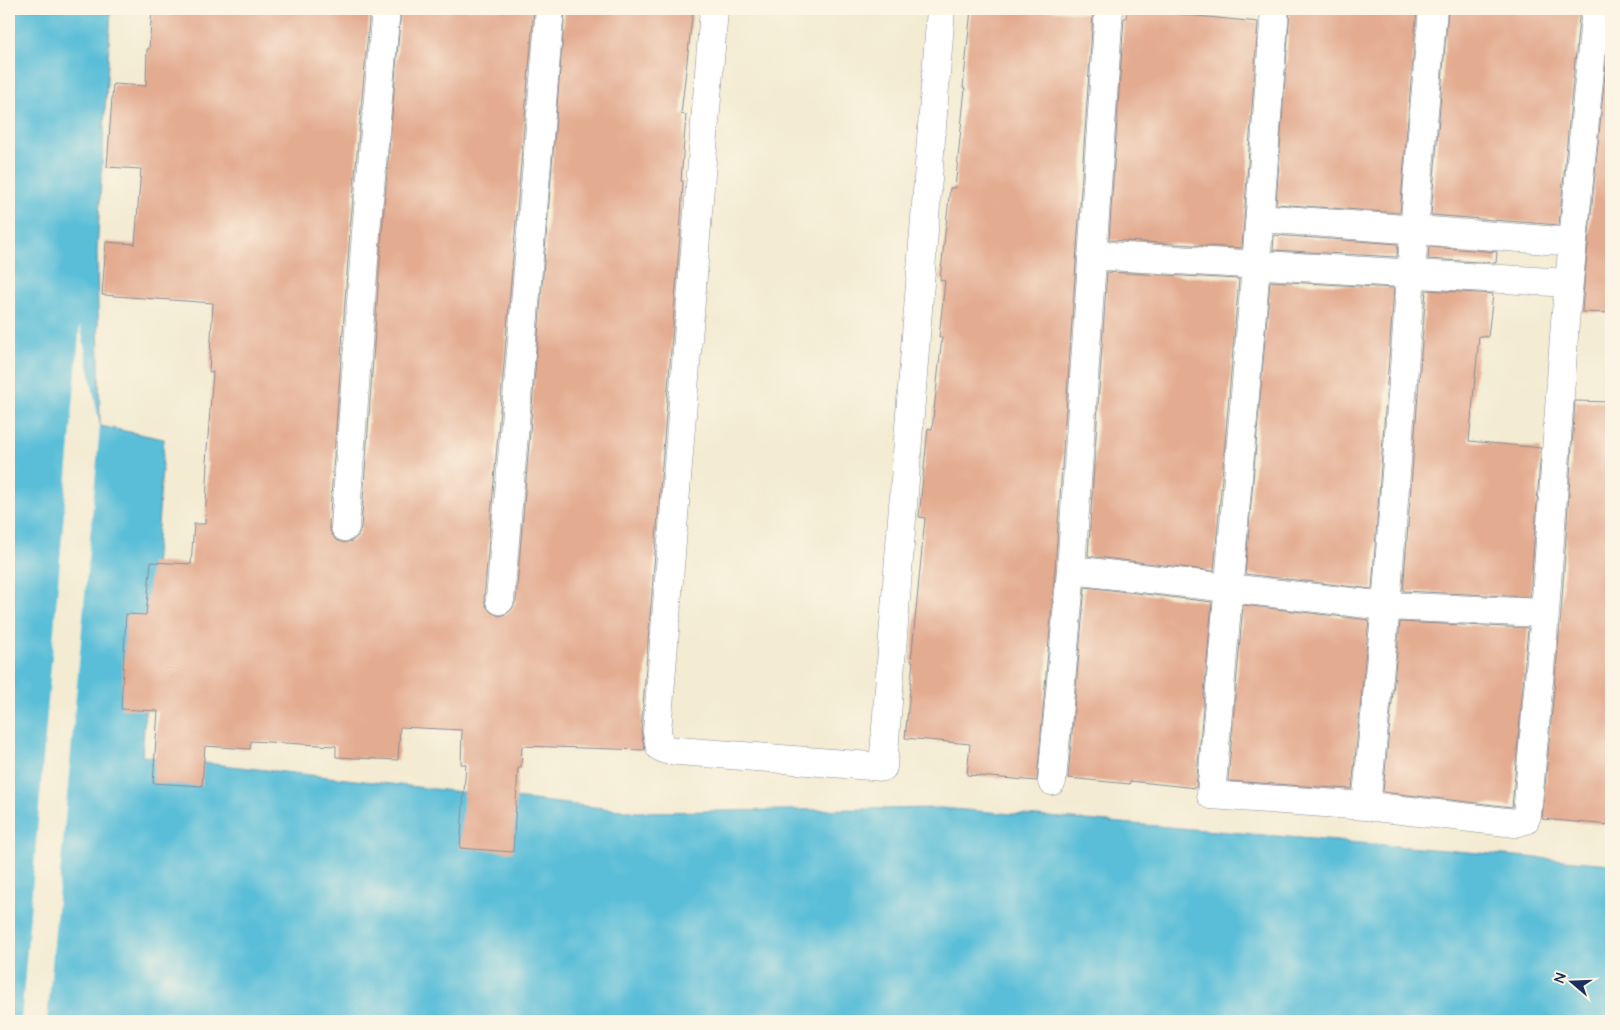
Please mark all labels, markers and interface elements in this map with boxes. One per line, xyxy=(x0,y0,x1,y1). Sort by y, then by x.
north arrow xyxy=(1548,958,1598,1008)
text: N xyxy=(1550,970,1572,986)

